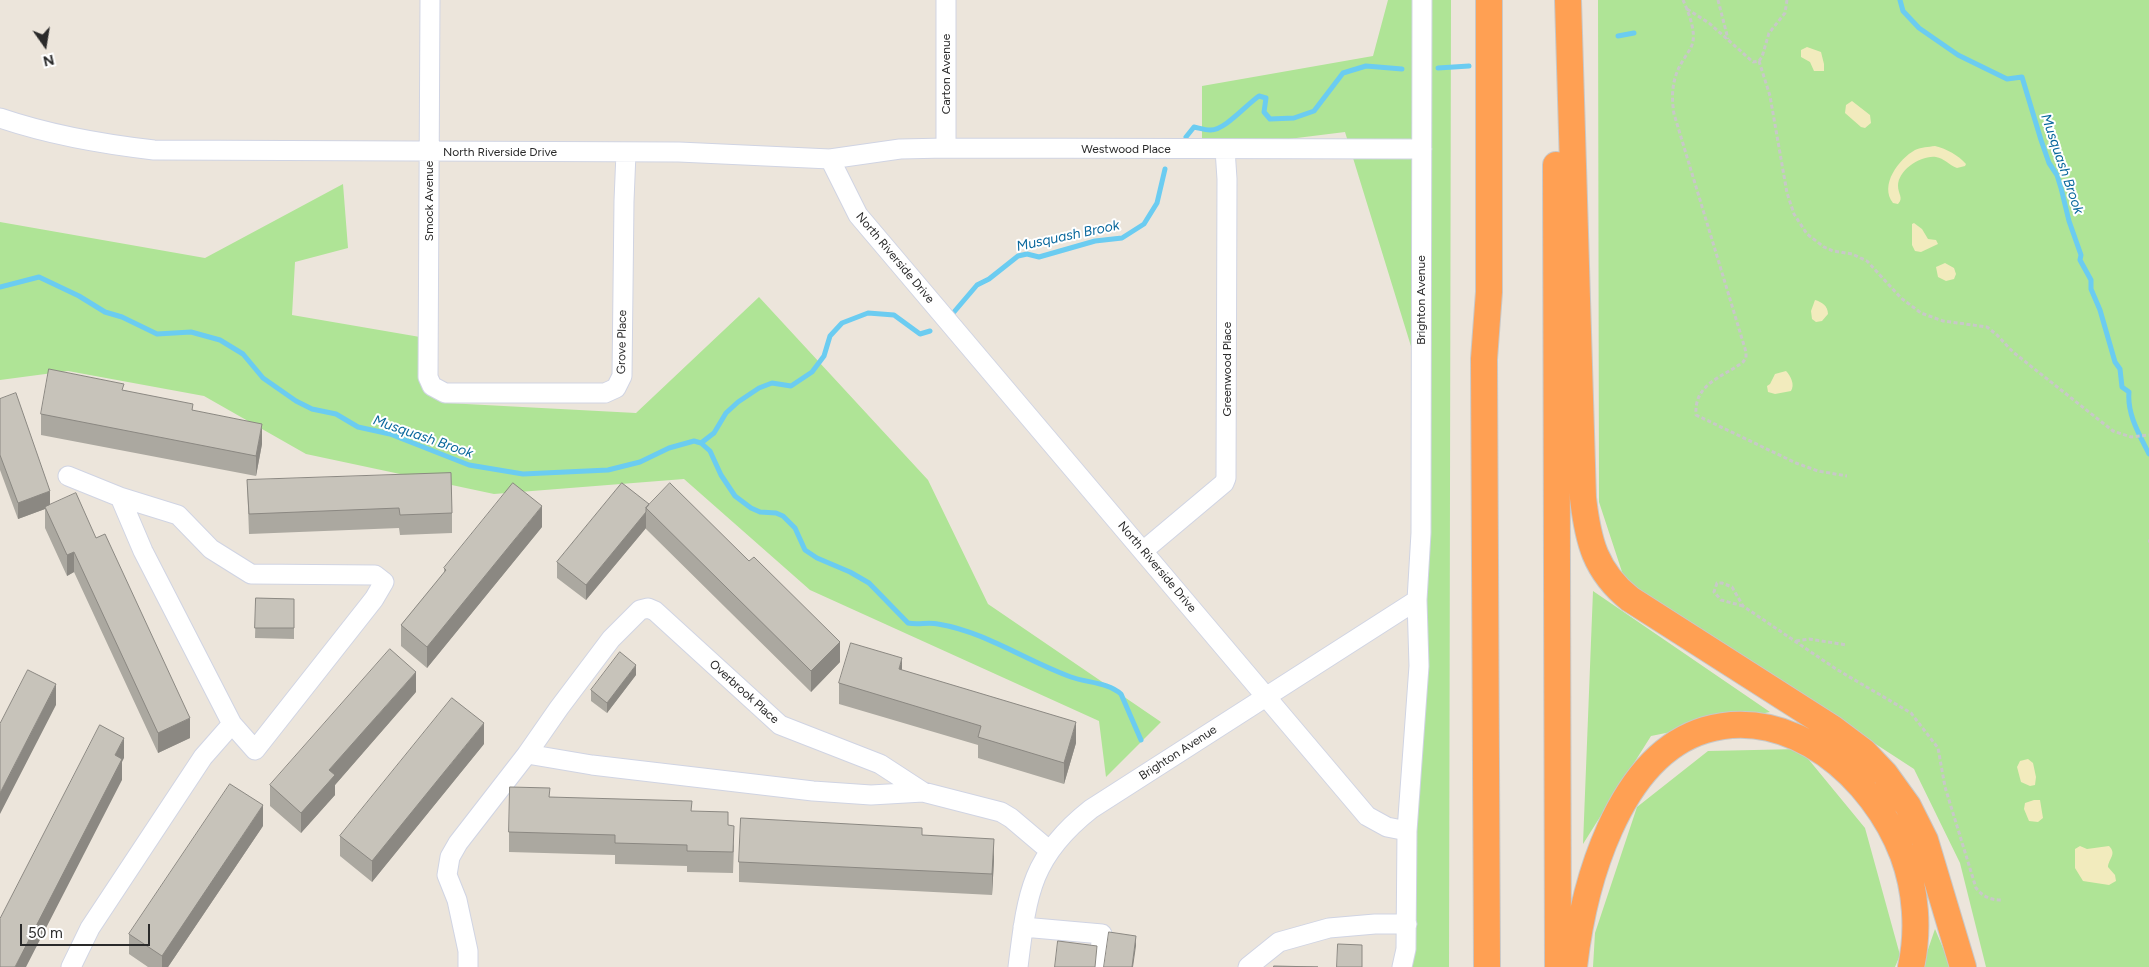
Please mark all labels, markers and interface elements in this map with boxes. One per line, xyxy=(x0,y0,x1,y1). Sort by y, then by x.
north arrow xyxy=(20,20,70,70)
street label: Carton Avenue xyxy=(939,34,953,114)
text: N xyxy=(41,51,56,70)
water label: Musquash Brook xyxy=(2037,112,2087,216)
street label: Westwood Place xyxy=(1081,142,1171,156)
street label: North Riverside Drive xyxy=(443,145,557,159)
street label: Smock Avenue xyxy=(422,161,436,241)
street label: North Riverside Drive xyxy=(853,210,937,306)
water label: Musquash Brook xyxy=(1015,217,1121,255)
street label: Brighton Avenue xyxy=(1414,255,1428,345)
street label: Grove Place xyxy=(614,310,630,374)
street label: Greenwood Place xyxy=(1220,322,1234,416)
water label: Musquash Brook xyxy=(371,412,475,462)
street label: North Riverside Drive xyxy=(1115,519,1199,615)
street label: Overbrook Place xyxy=(706,657,782,727)
street label: Brighton Avenue xyxy=(1136,723,1220,783)
scale bar xyxy=(22,914,152,946)
text: 50 m xyxy=(28,924,63,942)

